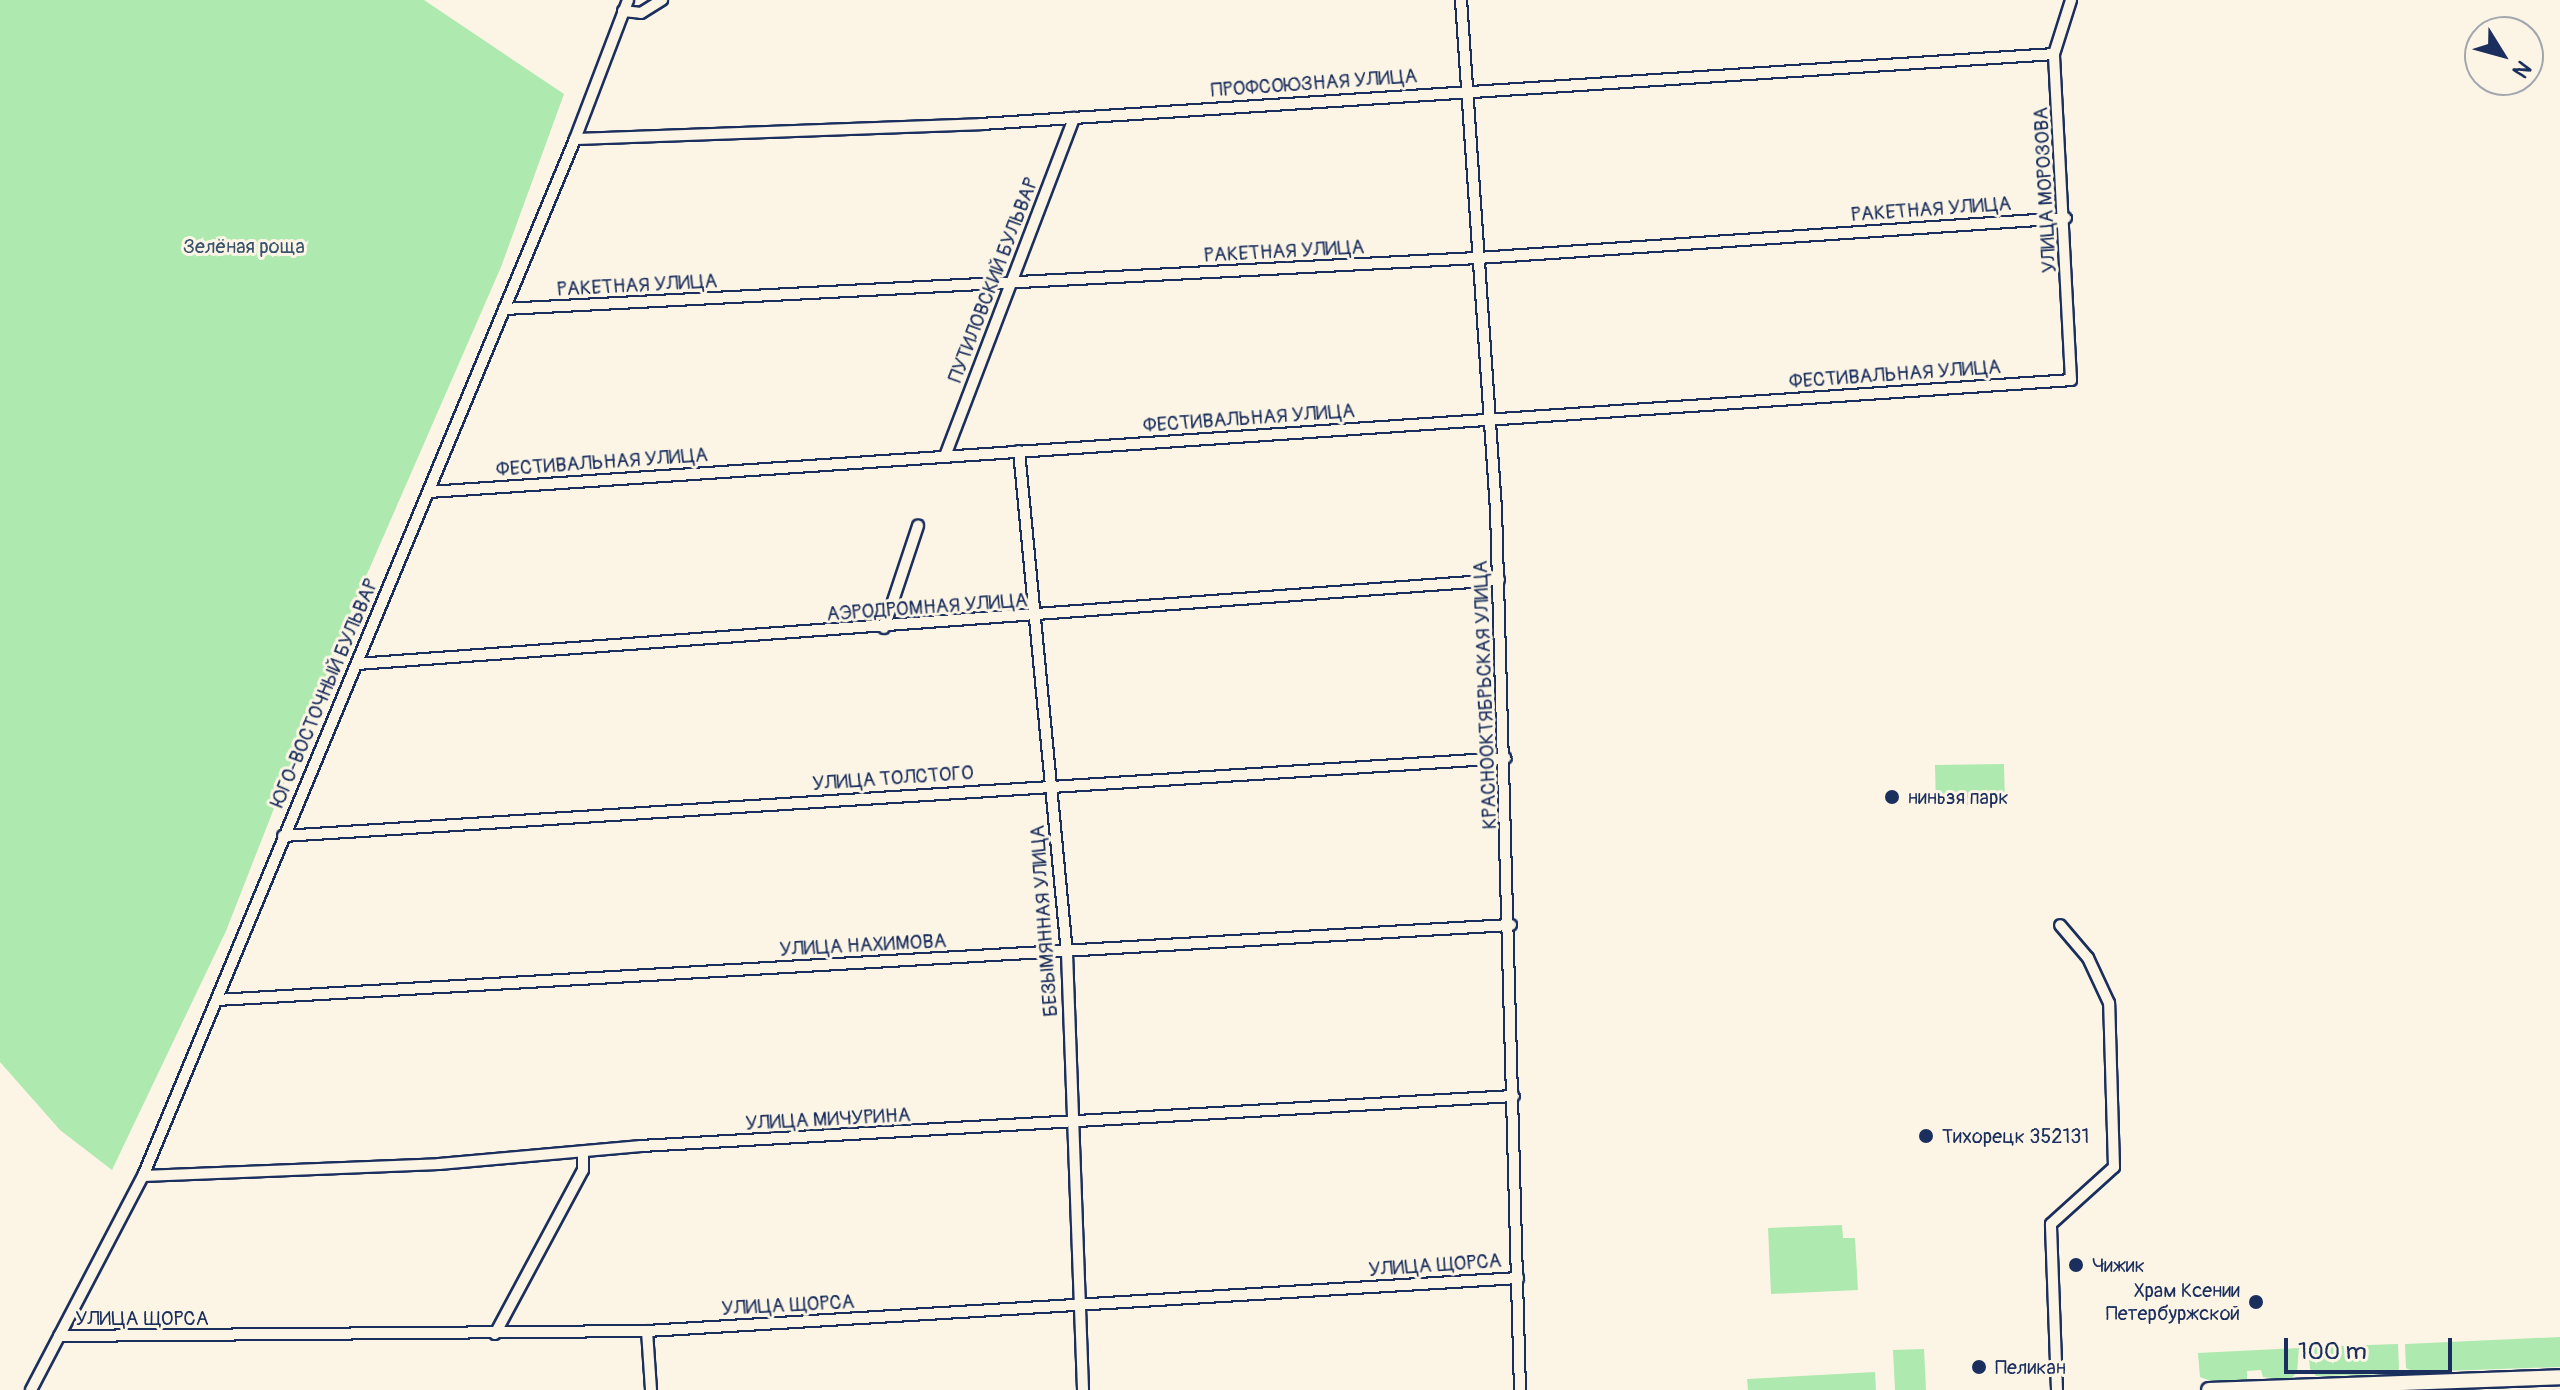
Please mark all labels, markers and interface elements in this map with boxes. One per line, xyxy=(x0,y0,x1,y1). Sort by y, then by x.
north arrow xyxy=(2464,16,2544,96)
text: N xyxy=(2506,55,2537,84)
street label: ПРОФСОЮЗНАЯ УЛИЦА xyxy=(1210,64,1418,102)
street label: УЛИЦА МОРОЗОВА xyxy=(2029,106,2061,274)
street label: ПУТИЛОВСКИЙ БУЛЬВАР xyxy=(943,174,1043,386)
street label: РАКЕТНАЯ УЛИЦА xyxy=(1850,191,2012,227)
park label: Зелёная роща xyxy=(183,234,305,258)
street label: РАКЕТНАЯ УЛИЦА xyxy=(1203,235,1365,267)
street label: РАКЕТНАЯ УЛИЦА xyxy=(556,269,718,301)
street label: ФЕСТИВАЛЬНАЯ УЛИЦА xyxy=(1788,355,2002,393)
street label: ФЕСТИВАЛЬНАЯ УЛИЦА xyxy=(1142,399,1356,437)
street label: ФЕСТИВАЛЬНАЯ УЛИЦА xyxy=(495,443,709,481)
street label: КРАСНООКТЯБРЬСКАЯ УЛИЦА xyxy=(1468,560,1502,830)
street label: ЮГО-ВОСТОЧНЫЙ БУЛЬВАР xyxy=(265,575,383,811)
street label: АЭРОДРОМНАЯ УЛИЦА xyxy=(826,588,1028,626)
street label: УЛИЦА ТОЛСТОГО xyxy=(811,760,975,796)
place label: ниньзя парк xyxy=(1908,785,2009,809)
marker: ниньзя парк xyxy=(1883,788,1901,806)
street label: БЕЗЫМЯННАЯ УЛИЦА xyxy=(1025,824,1063,1018)
street label: УЛИЦА НАХИМОВА xyxy=(779,929,947,961)
street label: УЛИЦА МИЧУРИНА xyxy=(745,1103,911,1135)
place label: Тихорецк 352131 xyxy=(1942,1124,2089,1148)
marker: Тихорецк 352131 xyxy=(1917,1127,1935,1145)
street label: УЛИЦА ЩОРСА xyxy=(1368,1248,1502,1282)
place label: Чижик xyxy=(2092,1253,2145,1277)
marker: Чижик xyxy=(2067,1256,2085,1274)
place label: Храм Ксении Петербуржской xyxy=(2106,1278,2240,1325)
street label: УЛИЦА ЩОРСА xyxy=(721,1290,855,1320)
marker: Храм Ксении Петербуржской xyxy=(2247,1293,2265,1311)
street label: УЛИЦА ЩОРСА xyxy=(75,1306,209,1330)
scale bar xyxy=(2288,1322,2456,1372)
text: 100 m xyxy=(2298,1337,2367,1366)
place label: Пеликан xyxy=(1995,1355,2066,1379)
marker: Пеликан xyxy=(1970,1358,1988,1376)

